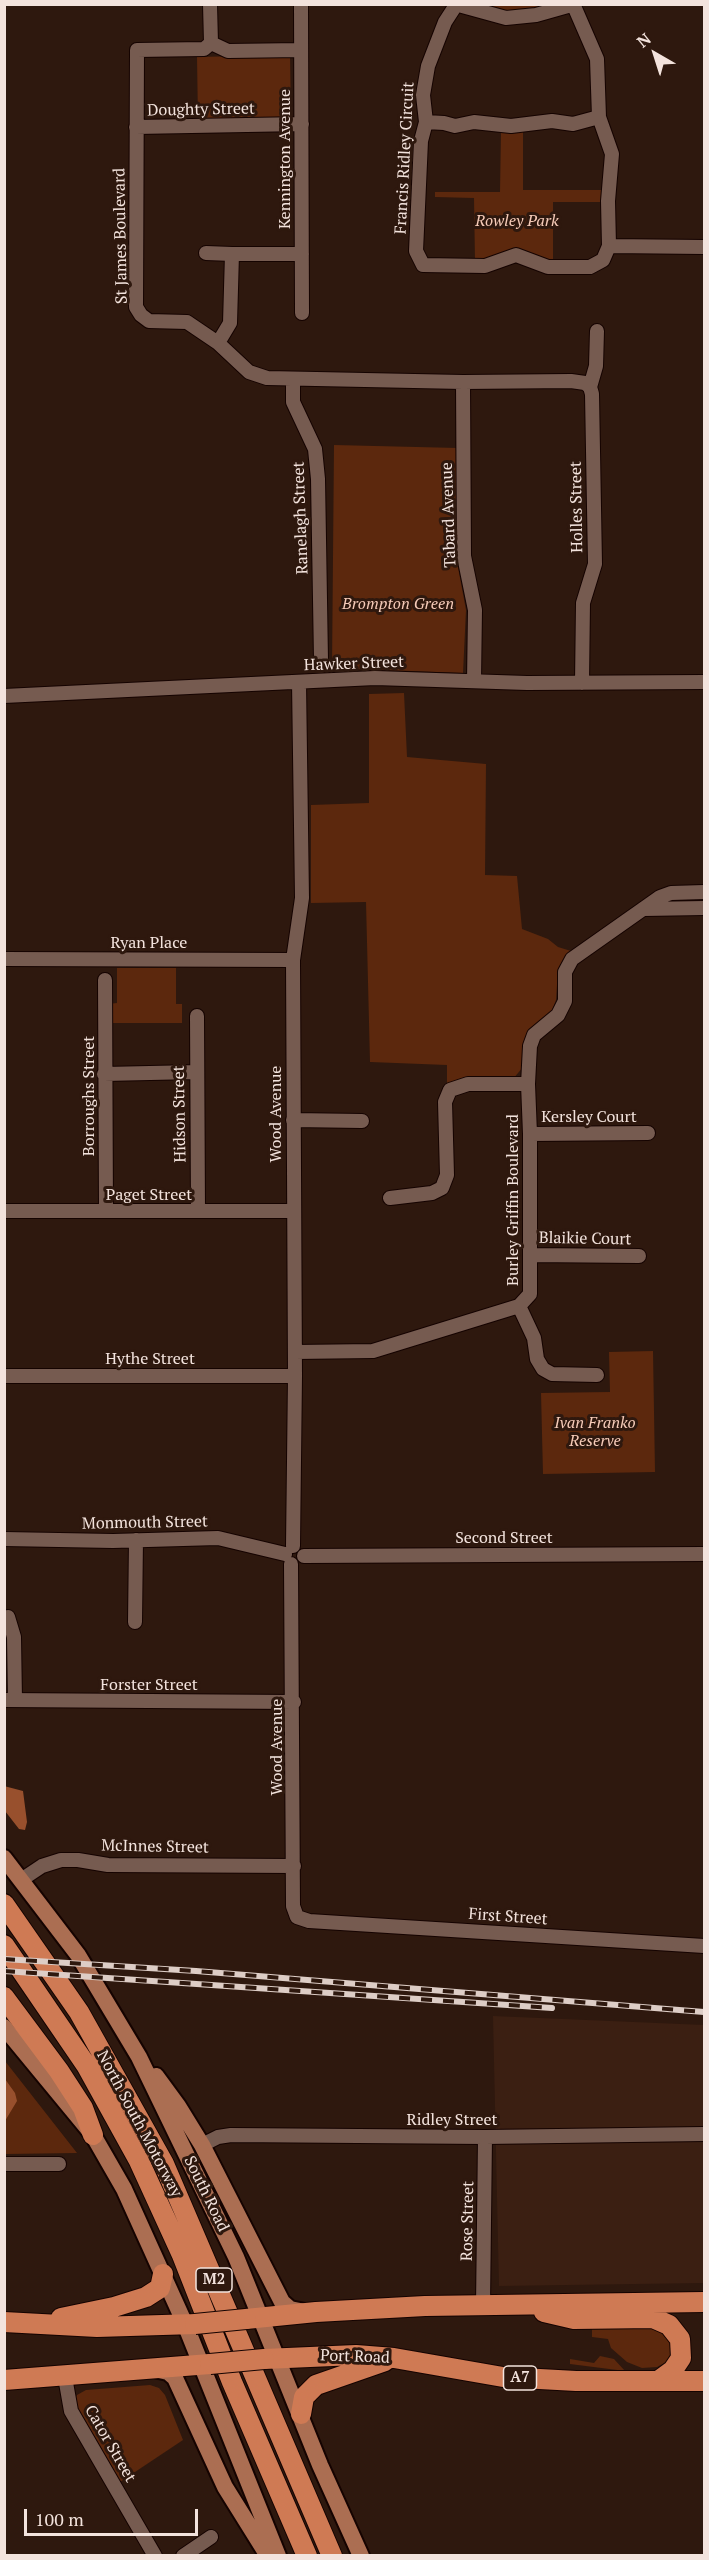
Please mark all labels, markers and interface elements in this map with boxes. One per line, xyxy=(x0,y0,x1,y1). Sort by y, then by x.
north arrow xyxy=(625,24,685,84)
text: N xyxy=(632,28,655,52)
street label: Francis Ridley Circuit xyxy=(391,81,419,235)
street label: Kennington Avenue xyxy=(275,89,295,229)
street label: Doughty Street xyxy=(147,99,255,121)
street label: St James Boulevard xyxy=(110,168,132,304)
park label: Rowley Park xyxy=(475,211,559,231)
street label: Ranelagh Street xyxy=(289,461,313,575)
street label: Holles Street xyxy=(567,461,587,553)
street label: Tabard Avenue xyxy=(438,462,460,568)
park label: Brompton Green xyxy=(342,594,454,614)
street label: Hawker Street xyxy=(304,653,404,675)
street label: Ryan Place xyxy=(111,933,187,953)
street label: Borroughs Street xyxy=(79,1036,99,1156)
street label: Hidson Street xyxy=(170,1065,190,1163)
street label: Wood Avenue xyxy=(266,1066,286,1162)
street label: Kersley Court xyxy=(541,1107,637,1127)
street label: Burley Griffin Boulevard xyxy=(503,1114,523,1286)
street label: Paget Street xyxy=(106,1185,192,1205)
street label: Blaikie Court xyxy=(539,1229,631,1249)
street label: Hythe Street xyxy=(105,1349,195,1369)
park label: Ivan Franko Reserve xyxy=(554,1413,636,1451)
street label: Monmouth Street xyxy=(82,1512,208,1534)
street label: Second Street xyxy=(455,1528,553,1548)
street label: Forster Street xyxy=(100,1675,198,1695)
street label: Wood Avenue xyxy=(267,1699,287,1795)
street label: McInnes Street xyxy=(101,1836,209,1858)
street label: First Street xyxy=(468,1905,548,1929)
street label: North South Motorway xyxy=(92,2047,186,2201)
street label: Ridley Street xyxy=(406,2110,498,2130)
street label: South Road xyxy=(180,2153,232,2235)
street label: Rose Street xyxy=(458,2181,478,2261)
road number: M2 xyxy=(196,2268,232,2292)
street label: Port Road xyxy=(320,2346,390,2368)
road number: A7 xyxy=(504,2366,536,2390)
street label: Cator Street xyxy=(80,2402,140,2486)
scale bar xyxy=(27,2497,201,2535)
text: 100 m xyxy=(35,2507,84,2531)

